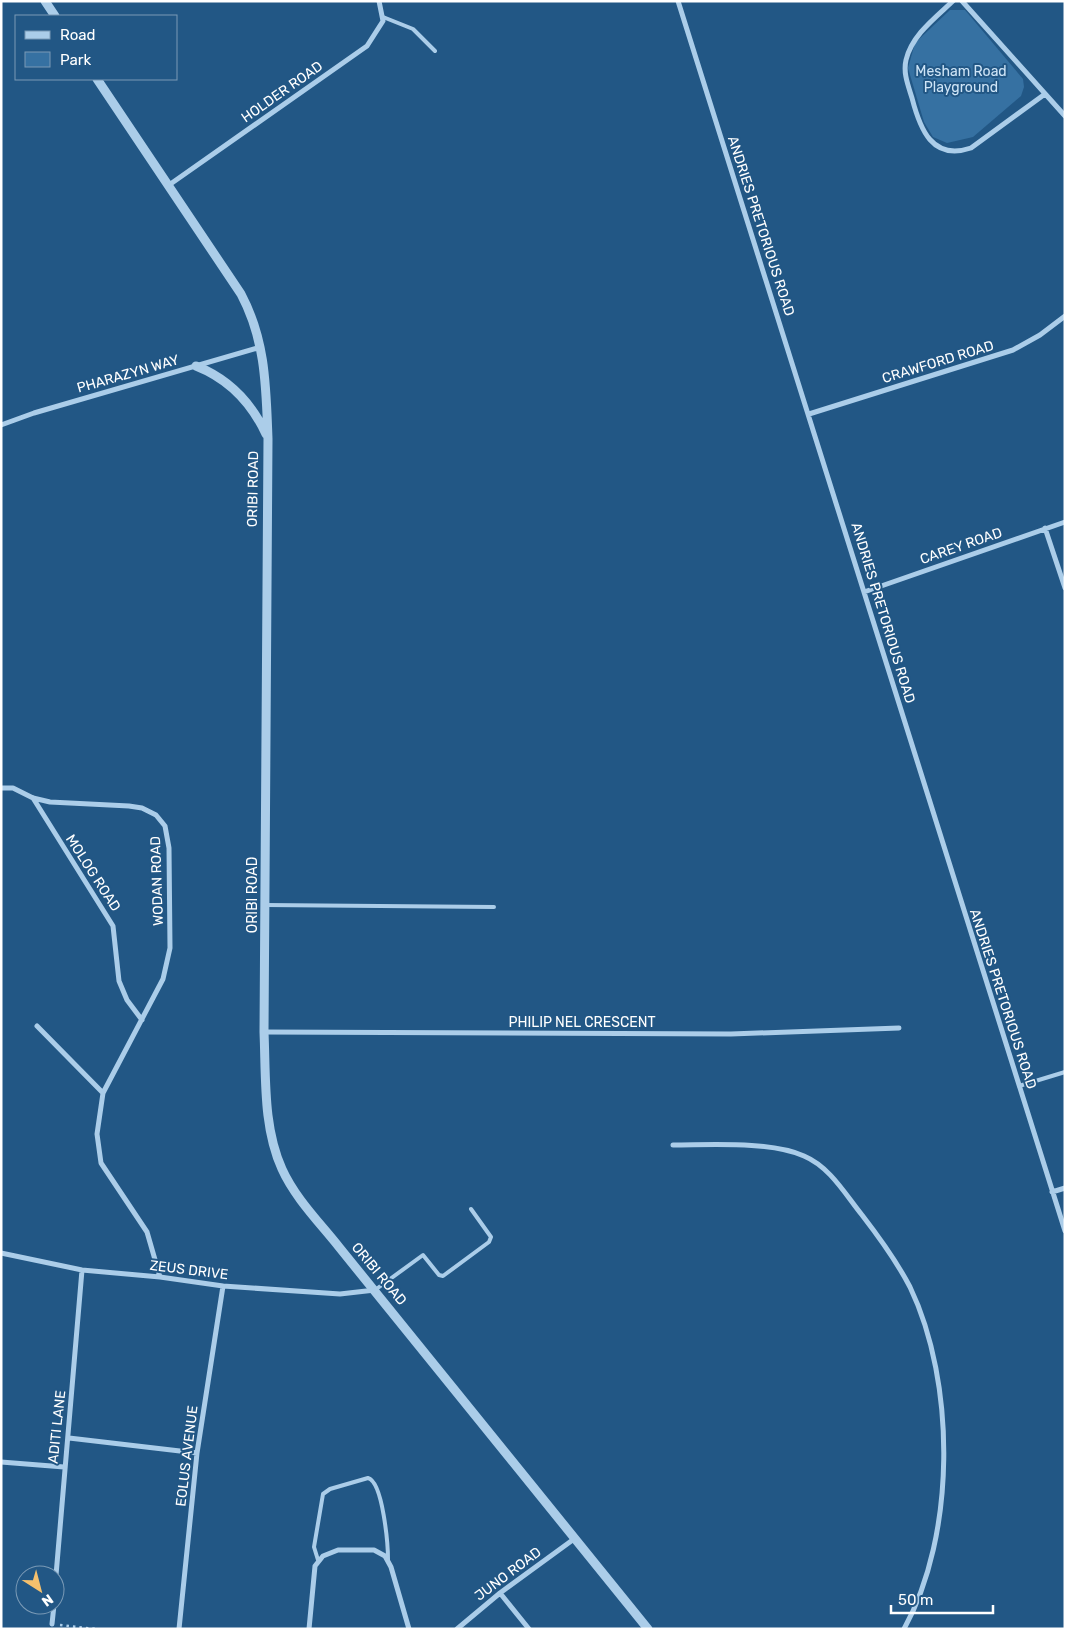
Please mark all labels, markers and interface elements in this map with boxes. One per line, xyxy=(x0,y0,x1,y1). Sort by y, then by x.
legend xyxy=(15,15,178,80)
text: Road xyxy=(60,26,96,44)
text: Park xyxy=(60,51,91,69)
street label: HOLDER ROAD xyxy=(238,58,326,126)
park label: Mesham Road Playground xyxy=(915,63,1007,96)
street label: ANDRIES PRETORIOUS ROAD xyxy=(724,134,798,318)
street label: CRAWFORD ROAD xyxy=(880,337,996,387)
street label: PHARAZYN WAY xyxy=(75,351,181,397)
street label: ORIBI ROAD xyxy=(244,451,262,527)
street label: ANDRIES PRETORIOUS ROAD xyxy=(847,520,919,706)
street label: CAREY ROAD xyxy=(918,524,1004,568)
street label: MOLOG ROAD xyxy=(62,831,124,915)
street label: WODAN ROAD xyxy=(147,836,167,926)
street label: ORIBI ROAD xyxy=(244,857,261,933)
street label: ANDRIES PRETORIOUS ROAD xyxy=(966,907,1040,1091)
street label: PHILIP NEL CRESCENT xyxy=(508,1014,656,1031)
street label: ORIBI ROAD xyxy=(348,1239,410,1309)
street label: ZEUS DRIVE xyxy=(149,1257,229,1283)
street label: ADITI LANE xyxy=(45,1389,69,1465)
street label: EOLUS AVENUE xyxy=(172,1405,202,1507)
street label: JUNO ROAD xyxy=(471,1543,545,1605)
north arrow xyxy=(15,1565,65,1615)
scale bar xyxy=(891,1582,994,1614)
text: N xyxy=(38,1590,56,1610)
text: 50 m xyxy=(898,1591,933,1609)

